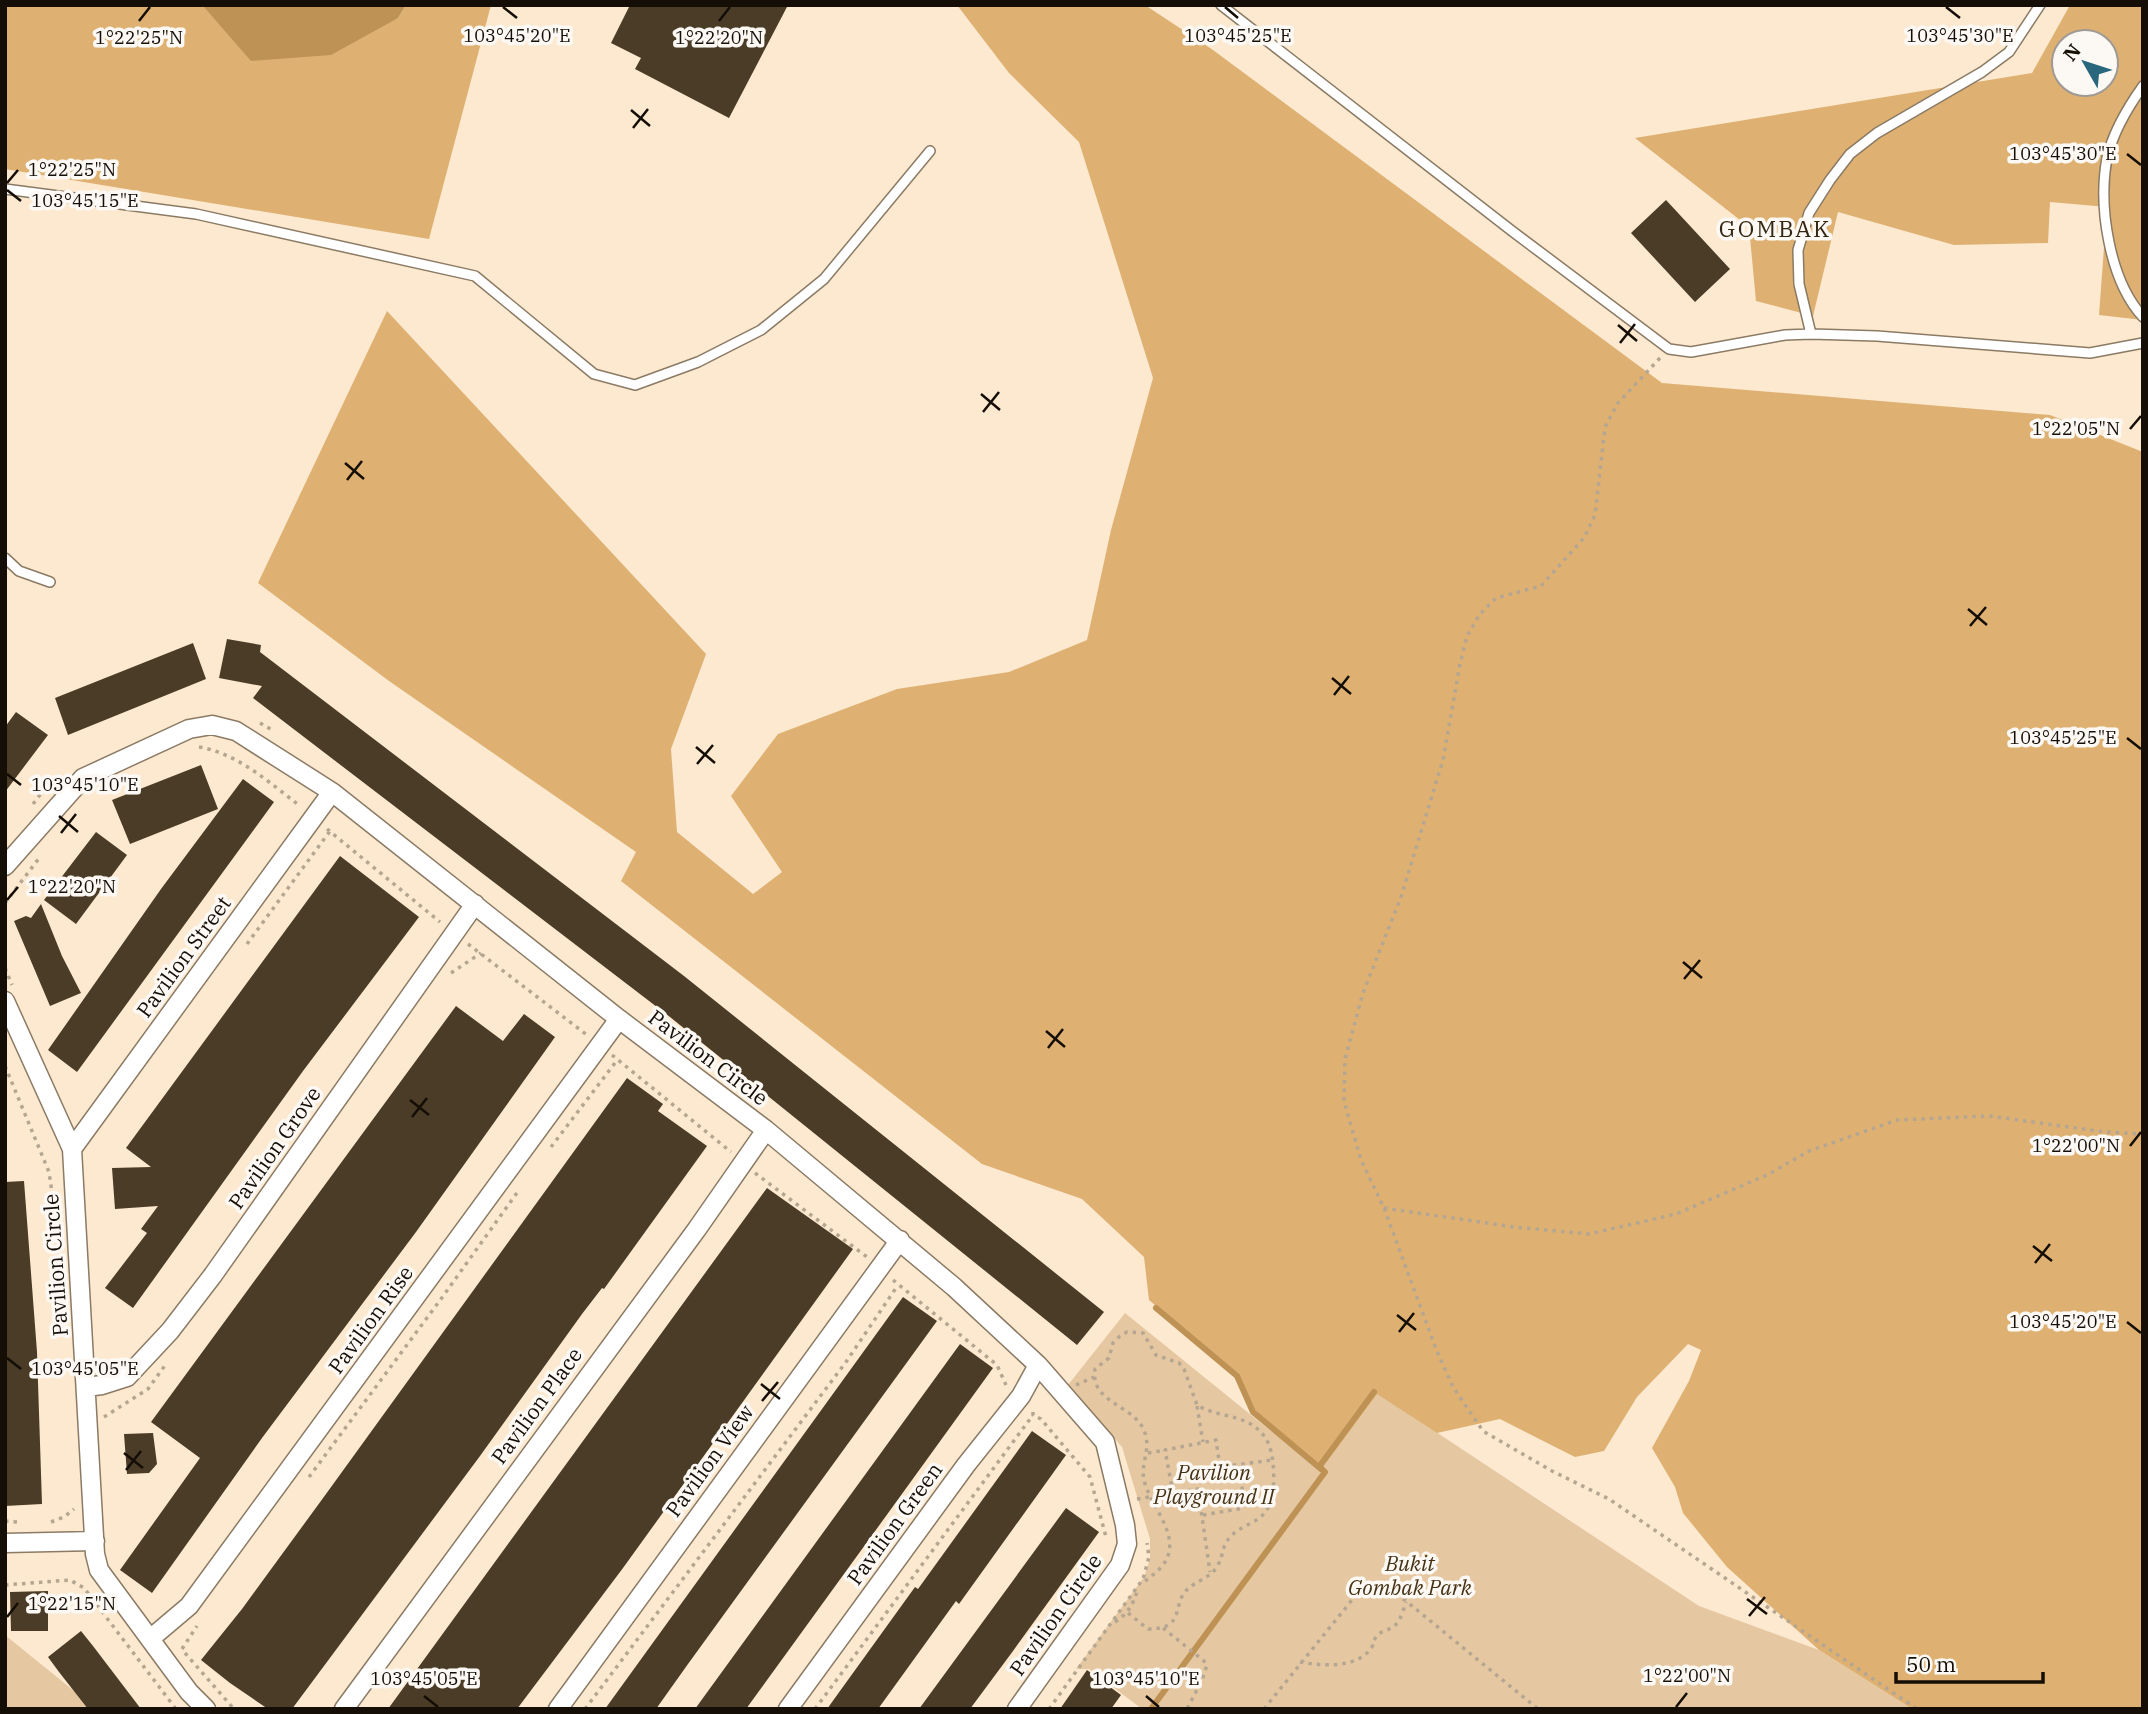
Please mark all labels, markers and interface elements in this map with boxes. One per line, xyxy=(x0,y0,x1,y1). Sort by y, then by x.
text: 103°45'20"E xyxy=(463,24,571,47)
text: 103°45'25"E xyxy=(1184,24,1292,47)
text: 103°45'30"E xyxy=(1906,24,2014,47)
text: 1°22'25"N xyxy=(95,26,183,49)
text: 1°22'20"N xyxy=(675,26,763,49)
north arrow xyxy=(2050,28,2120,98)
text: N xyxy=(2058,39,2086,66)
text: 103°45'30"E xyxy=(2009,142,2117,165)
text: 1°22'25"N xyxy=(28,158,116,181)
text: 103°45'15"E xyxy=(31,189,139,212)
district label: GOMBAK xyxy=(1719,213,1831,243)
text: 1°22'05"N xyxy=(2032,417,2120,440)
text: 103°45'25"E xyxy=(2009,726,2117,749)
text: 103°45'10"E xyxy=(31,773,139,796)
text: 1°22'20"N xyxy=(28,875,116,898)
street label: Pavilion Street xyxy=(130,890,237,1023)
street label: Pavilion Circle xyxy=(643,1003,774,1111)
street label: Pavilion Grove xyxy=(222,1081,327,1214)
text: 1°22'00"N xyxy=(2032,1134,2120,1157)
street label: Pavilion Circle xyxy=(36,1193,74,1337)
street label: Pavilion Rise xyxy=(322,1260,419,1379)
text: 103°45'20"E xyxy=(2009,1310,2117,1333)
street label: Pavilion Place xyxy=(484,1342,588,1469)
text: 103°45'05"E xyxy=(31,1357,139,1380)
street label: Pavilion View xyxy=(659,1398,760,1522)
street label: Pavilion Green xyxy=(840,1456,948,1590)
park label: Pavilion Playground II xyxy=(1153,1458,1276,1510)
street label: Pavilion Circle xyxy=(1003,1548,1108,1681)
park label: Bukit Gombak Park xyxy=(1348,1549,1473,1601)
text: 1°22'15"N xyxy=(28,1592,116,1615)
scale bar xyxy=(1896,1640,2043,1684)
text: 50 m xyxy=(1906,1650,1956,1678)
text: 1°22'00"N xyxy=(1643,1664,1731,1687)
text: 103°45'05"E xyxy=(370,1667,478,1690)
text: 103°45'10"E xyxy=(1092,1667,1200,1690)

